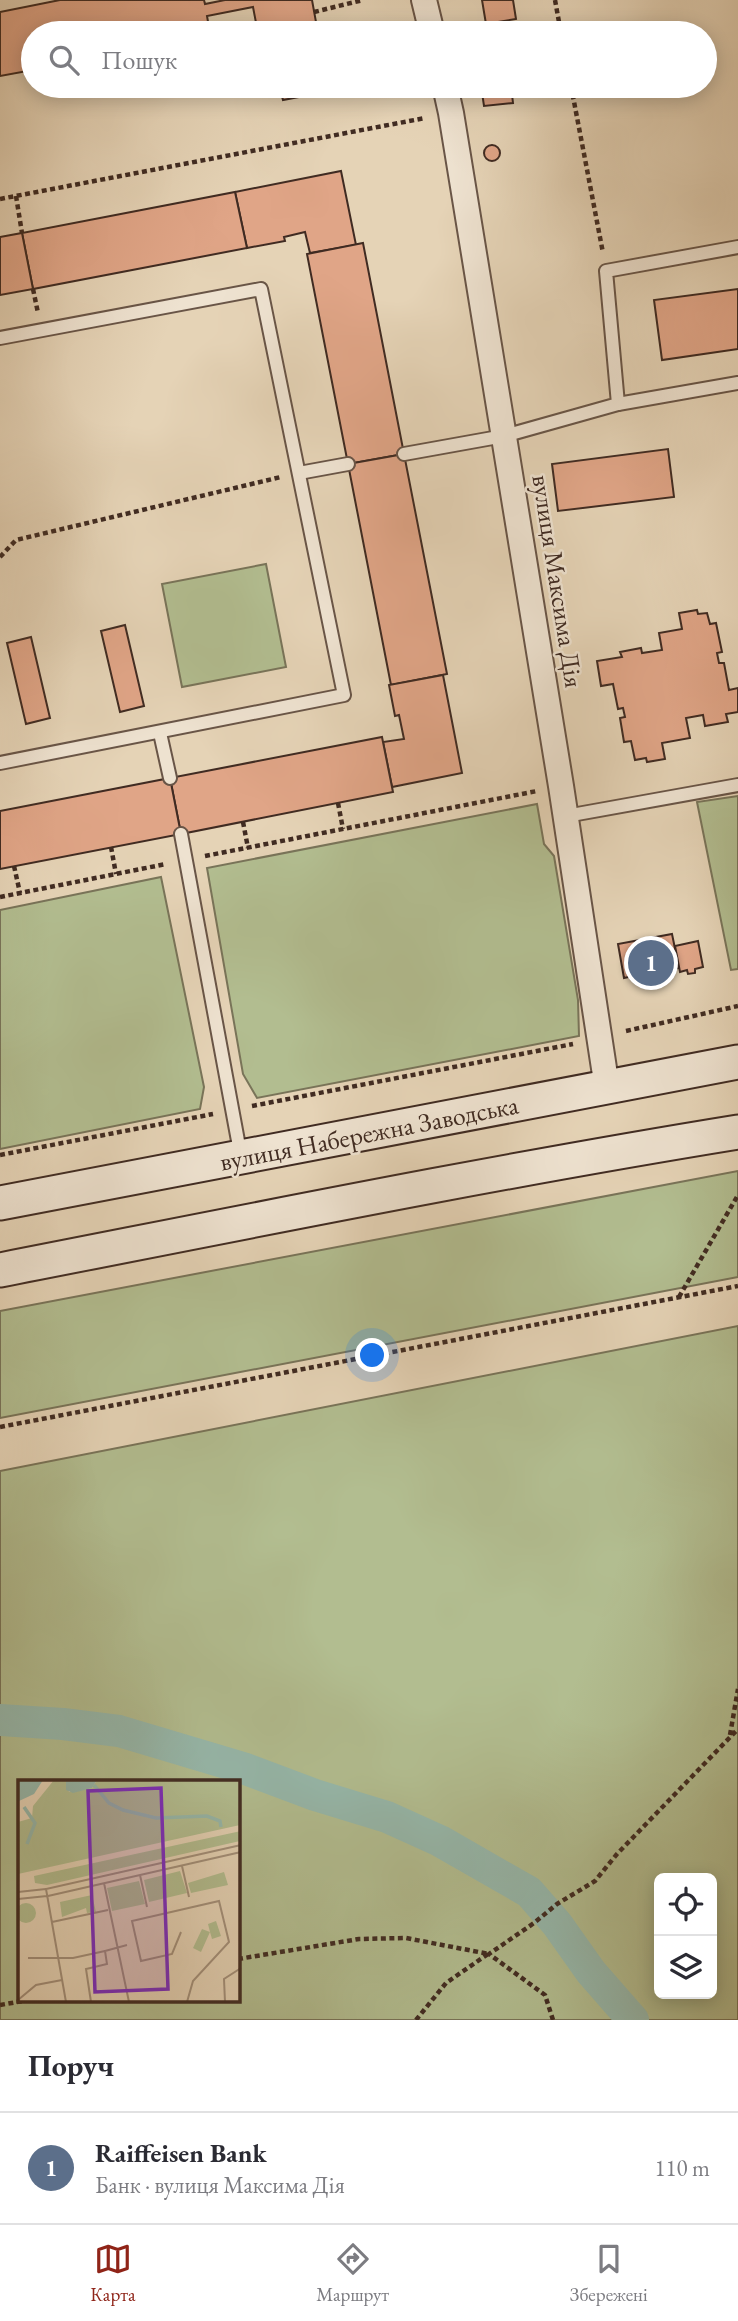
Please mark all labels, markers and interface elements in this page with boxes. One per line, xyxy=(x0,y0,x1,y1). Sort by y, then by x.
search box xyxy=(21,21,717,98)
icon: search xyxy=(45,41,83,79)
text: Пошук xyxy=(101,43,177,77)
street label: вулиця Максима Дія xyxy=(524,472,592,690)
pin: 1 xyxy=(628,937,674,989)
street label: вулиця Набережна Заводська xyxy=(217,1087,522,1179)
your location xyxy=(355,1338,389,1372)
inset map xyxy=(18,1780,240,2002)
map controls xyxy=(654,1873,717,1999)
button: locate xyxy=(654,1873,717,1936)
button: layers xyxy=(654,1936,717,1999)
text: Поруч xyxy=(28,2046,114,2085)
text: Raiffeisen Bank xyxy=(95,2136,267,2170)
text: 1 xyxy=(45,2153,57,2183)
text: 110 m xyxy=(654,2153,710,2183)
text: Банк · вулиця Максима Дія xyxy=(95,2170,345,2200)
tab: Карта xyxy=(90,2240,136,2307)
tab: Маршрут xyxy=(316,2240,389,2307)
tab: Збережені xyxy=(570,2240,648,2307)

